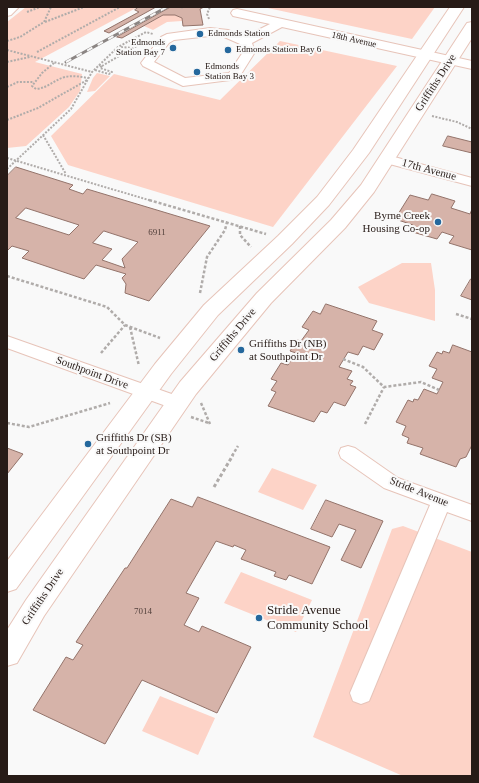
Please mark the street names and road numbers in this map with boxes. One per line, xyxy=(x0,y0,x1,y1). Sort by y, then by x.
street label: 18th Avenue xyxy=(331,30,377,50)
street label: Griffiths Drive xyxy=(413,52,459,114)
street label: 17th Avenue xyxy=(400,156,458,184)
street label: Griffiths Drive xyxy=(207,306,259,364)
street label: Southpoint Drive xyxy=(54,354,130,392)
street label: Stride Avenue xyxy=(388,474,450,510)
street label: Griffiths Drive xyxy=(19,566,67,628)

